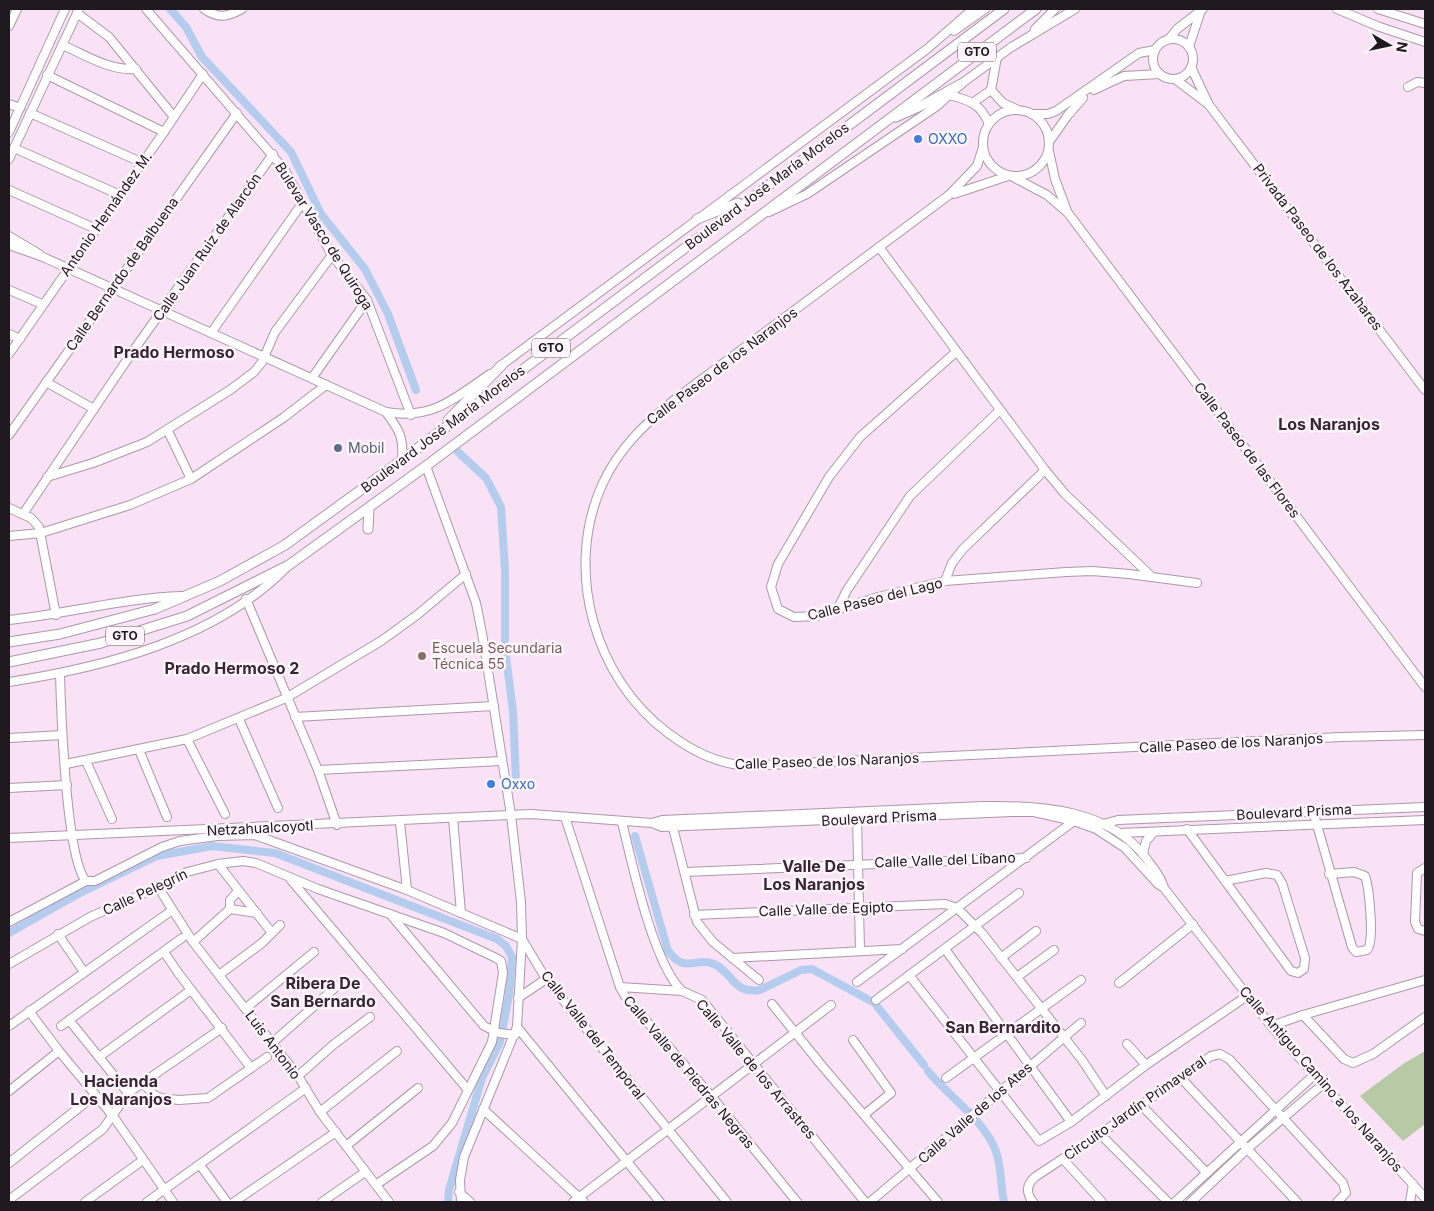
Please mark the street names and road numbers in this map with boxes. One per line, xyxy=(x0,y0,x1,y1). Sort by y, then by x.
road number: GTO xyxy=(958,42,996,62)
street label: Boulevard José María Morelos xyxy=(681,118,852,253)
street label: Antonio Hernández M. xyxy=(56,148,155,279)
street label: Bulevar Vasco de Quiroga xyxy=(272,159,377,313)
street label: Privada Paseo de los Azahares xyxy=(1250,160,1387,333)
street label: Calle Juan Ruiz de Alarcón xyxy=(149,169,264,324)
street label: Calle Bernardo de Balbuena xyxy=(62,193,181,354)
street label: Calle Paseo de los Naranjos xyxy=(643,303,800,428)
road number: GTO xyxy=(532,338,570,358)
street label: Boulevard José María Morelos xyxy=(357,361,528,496)
street label: Calle Paseo de las Flores xyxy=(1191,378,1304,521)
street label: Calle Paseo del Lago xyxy=(806,574,944,624)
road number: GTO xyxy=(106,626,144,646)
street label: Calle Paseo de los Naranjos xyxy=(1138,729,1324,756)
street label: Calle Paseo de los Naranjos xyxy=(735,749,919,772)
street label: Boulevard Prisma xyxy=(1236,800,1352,823)
street label: Boulevard Prisma xyxy=(821,806,937,829)
street label: Netzahualcoyotl xyxy=(206,816,314,839)
street label: Calle Valle del Líbano xyxy=(874,849,1016,870)
street label: Calle Pelegrín xyxy=(100,865,190,919)
street label: Calle Valle de Egipto xyxy=(758,898,894,919)
street label: Calle Valle del Temporal xyxy=(538,967,649,1102)
street label: Calle Antiguo Camino a los Naranjos xyxy=(1236,982,1407,1175)
street label: Calle Valle de Piedras Negras xyxy=(620,992,758,1152)
street label: Calle Valle de los Arrastres xyxy=(693,995,820,1142)
street label: Luis Antonio xyxy=(242,1007,305,1082)
street label: Circuito Jardín Primaveral xyxy=(1060,1052,1209,1163)
street label: Calle Valle de los Ates xyxy=(914,1058,1035,1167)

